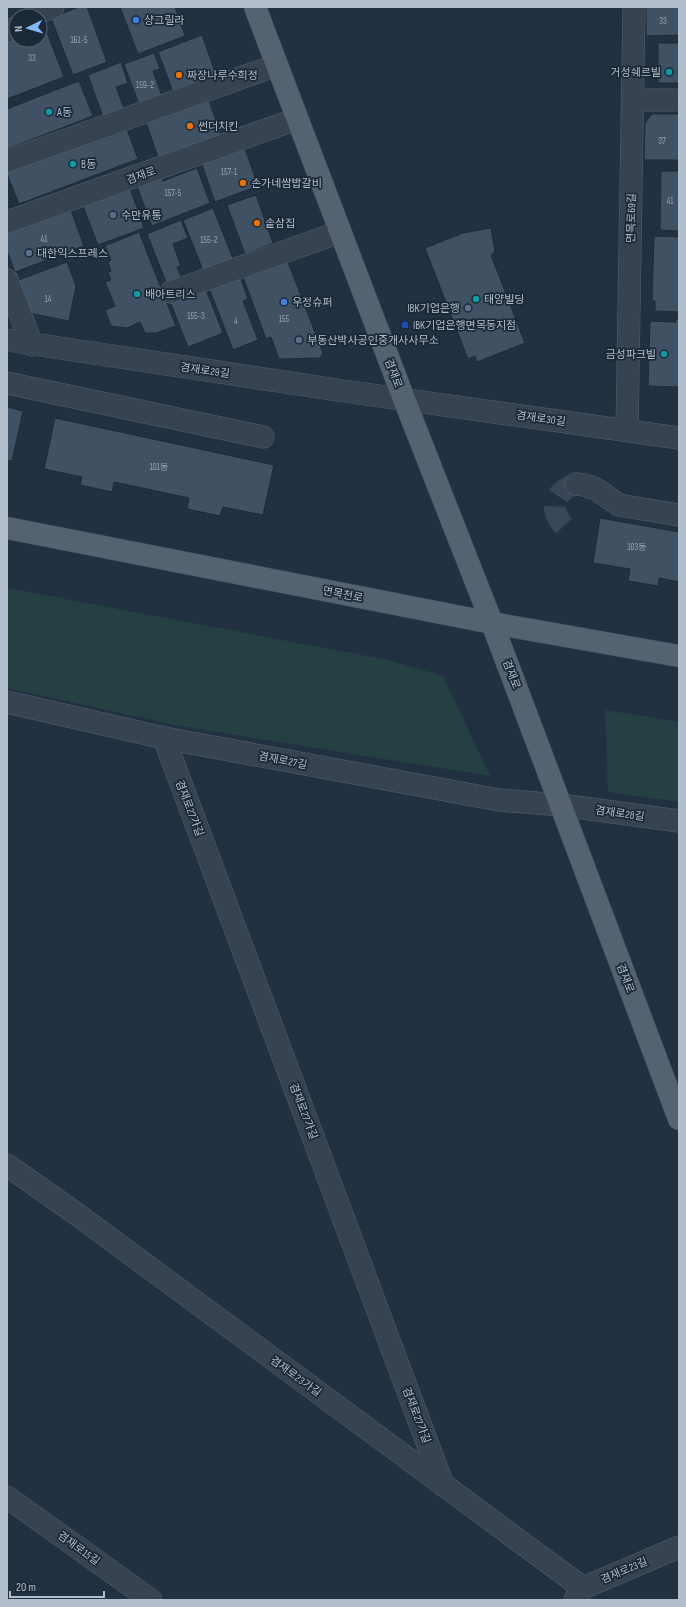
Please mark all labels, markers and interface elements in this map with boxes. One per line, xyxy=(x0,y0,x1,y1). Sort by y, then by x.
north arrow xyxy=(8,8,48,48)
place label: 샹그릴라 xyxy=(144,14,184,27)
marker: 샹그릴라 xyxy=(131,15,141,25)
house number: 33 xyxy=(659,16,667,27)
text: N xyxy=(12,25,25,32)
house number: 161-5 xyxy=(70,35,88,46)
house number: 33 xyxy=(28,53,36,64)
place label: 거성쉐르빌 xyxy=(610,66,661,79)
marker: 거성쉐르빌 xyxy=(664,67,674,77)
place label: 짜장나루수희정 xyxy=(187,69,258,82)
marker: 짜장나루수희정 xyxy=(174,70,184,80)
house number: 159-2 xyxy=(136,80,154,91)
place label: A동 xyxy=(56,106,72,119)
marker: A동 xyxy=(44,107,54,117)
place label: 썬더치킨 xyxy=(198,120,238,133)
marker: 썬더치킨 xyxy=(185,121,195,131)
house number: 37 xyxy=(658,136,666,147)
place label: B동 xyxy=(81,158,96,171)
marker: B동 xyxy=(68,159,78,169)
street label: 겸재로 xyxy=(125,164,158,187)
house number: 157-1 xyxy=(221,167,238,178)
place label: 손가네쌈밥갈비 xyxy=(251,177,322,190)
marker: 손가네쌈밥갈비 xyxy=(238,178,248,188)
house number: 157-5 xyxy=(165,188,182,199)
street label: 면목로69길 xyxy=(625,193,638,243)
house number: 41 xyxy=(667,196,674,207)
place label: 수만유통 xyxy=(121,209,161,222)
marker: 수만유통 xyxy=(108,210,118,220)
place label: 솥삼집 xyxy=(265,217,295,230)
marker: 솥삼집 xyxy=(252,218,262,228)
house number: 41 xyxy=(41,234,48,245)
house number: 155-2 xyxy=(200,235,218,246)
place label: 대한익스프레스 xyxy=(37,247,108,260)
marker: 대한익스프레스 xyxy=(24,248,34,258)
place label: 배아트리스 xyxy=(145,288,196,301)
marker: 배아트리스 xyxy=(132,289,142,299)
place label: 태양빌딩 xyxy=(484,293,524,306)
house number: 14 xyxy=(45,294,52,305)
marker: 태양빌딩 xyxy=(471,294,481,304)
place label: 우정슈퍼 xyxy=(292,296,332,309)
marker: 우정슈퍼 xyxy=(279,297,289,307)
place label: IBK기업은행 xyxy=(407,302,460,315)
marker: IBK기업은행 xyxy=(463,303,473,313)
house number: 155-3 xyxy=(187,311,205,322)
house number: 155 xyxy=(279,314,290,325)
house number: 4 xyxy=(234,316,238,327)
place label: IBK기업은행면목동지점 xyxy=(413,319,516,332)
marker: IBK기업은행면목동지점 xyxy=(400,320,410,330)
place label: 부동산박사공인중개사사무소 xyxy=(307,334,439,347)
marker: 부동산박사공인중개사사무소 xyxy=(294,335,304,345)
place label: 금성파크빌 xyxy=(605,348,656,361)
marker: 금성파크빌 xyxy=(659,349,669,359)
street label: 겸재로 xyxy=(382,357,405,390)
street label: 겸재로29길 xyxy=(179,361,231,380)
street label: 겸재로30길 xyxy=(515,409,567,428)
house number: 101동 xyxy=(150,462,168,473)
house number: 103동 xyxy=(627,542,647,553)
street label: 면목천로 xyxy=(322,584,364,605)
street label: 겸재로 xyxy=(500,658,523,691)
street label: 겸재로27길 xyxy=(257,749,308,772)
street label: 겸재로27가길 xyxy=(173,778,206,838)
street label: 겸재로28길 xyxy=(594,804,646,823)
street label: 겸재로 xyxy=(614,962,637,995)
street label: 겸재로27가길 xyxy=(287,1081,320,1141)
street label: 겸재로23가길 xyxy=(268,1354,324,1399)
street label: 겸재로27가길 xyxy=(400,1385,433,1445)
street label: 겸재로15길 xyxy=(55,1529,102,1568)
street label: 겸재로23길 xyxy=(599,1555,650,1586)
scale bar xyxy=(10,1573,104,1599)
text: 20 m xyxy=(16,1580,36,1595)

